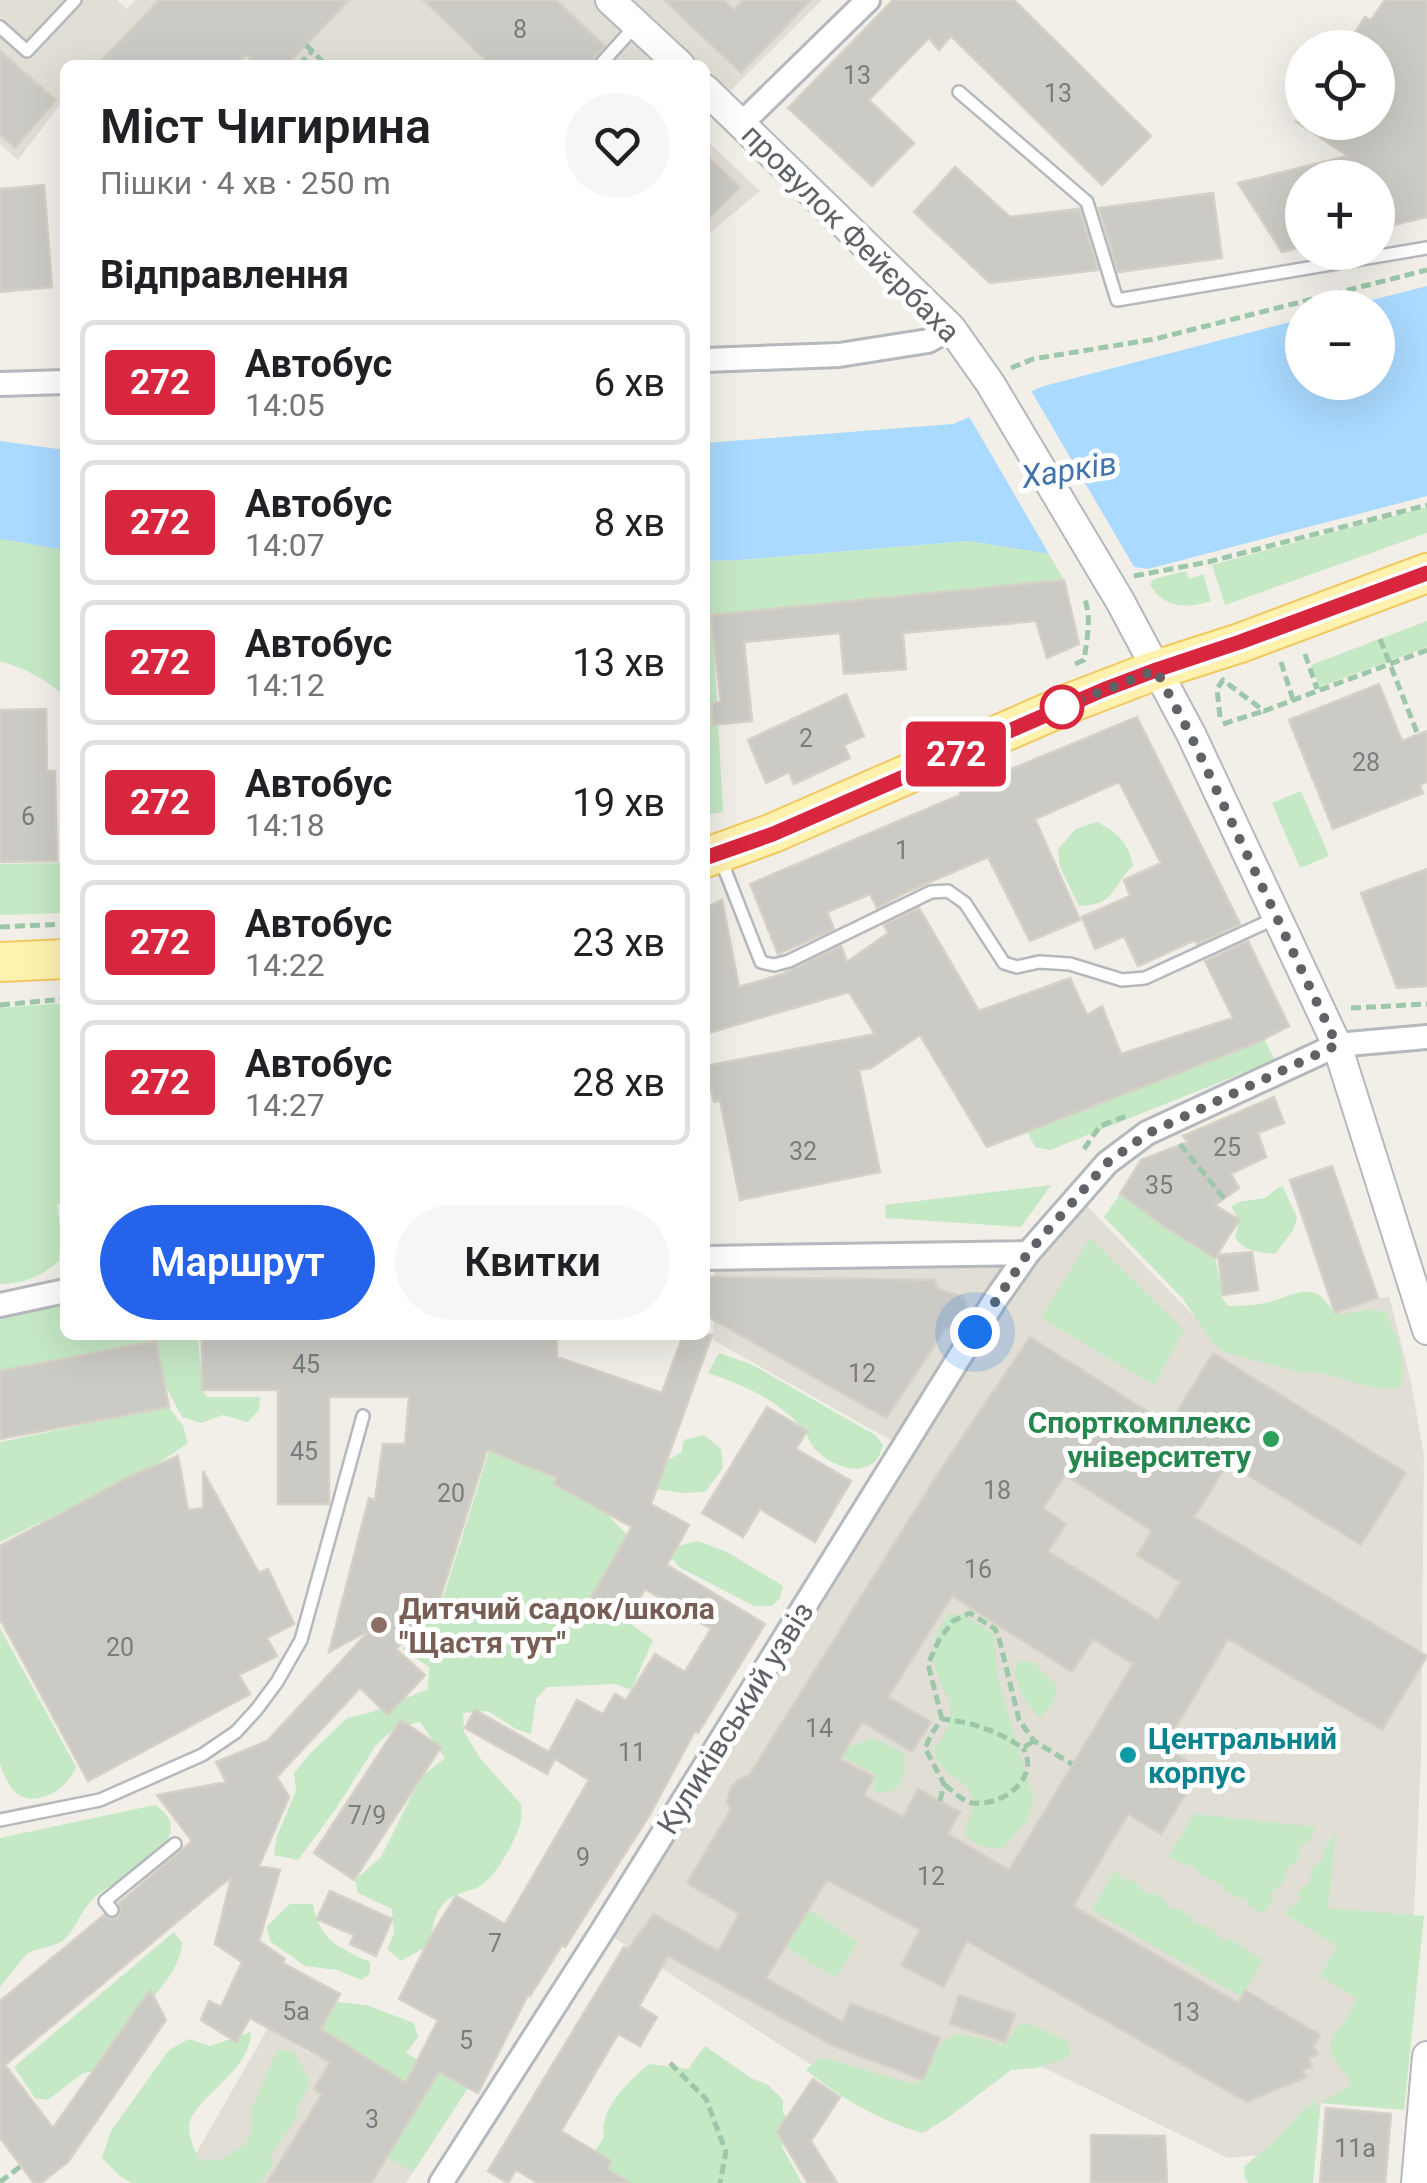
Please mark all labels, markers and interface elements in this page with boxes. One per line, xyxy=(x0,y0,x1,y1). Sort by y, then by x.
house number: 8 xyxy=(513,15,527,44)
map controls xyxy=(1285,30,1395,400)
button: locate xyxy=(1285,30,1395,140)
house number: 13 xyxy=(843,61,871,90)
house number: 13 xyxy=(1044,79,1072,108)
button: heart xyxy=(565,93,670,198)
text: Міст Чигирина xyxy=(100,98,431,155)
street label: провулок Фейєрбаха xyxy=(735,117,967,349)
button: + xyxy=(1285,160,1395,270)
text: Пішки · 4 хв · 250 m xyxy=(100,164,391,202)
text: Відправлення xyxy=(100,253,349,297)
button: − xyxy=(1285,290,1395,400)
text: Автобус xyxy=(245,342,392,386)
text: 6 хв xyxy=(594,361,665,405)
text: 272 xyxy=(130,362,190,403)
text: 14:05 xyxy=(245,386,325,424)
water label: Харків xyxy=(1018,444,1119,496)
text: Автобус xyxy=(245,482,392,526)
text: 8 хв xyxy=(594,501,665,545)
text: 272 xyxy=(130,502,190,543)
text: 14:07 xyxy=(245,526,325,564)
text: Автобус xyxy=(245,622,392,666)
text: 13 хв xyxy=(572,641,665,685)
text: 272 xyxy=(130,642,190,683)
text: 14:12 xyxy=(245,666,325,704)
unlabelled marker xyxy=(1041,686,1083,728)
line badge: 272 xyxy=(898,722,1014,786)
house number: 2 xyxy=(799,724,813,753)
text: 272 xyxy=(926,734,986,775)
house number: 28 xyxy=(1352,748,1380,777)
text: Автобус xyxy=(245,762,392,806)
text: 19 хв xyxy=(572,781,665,825)
text: 272 xyxy=(130,782,190,823)
house number: 6 xyxy=(21,802,35,831)
text: 14:18 xyxy=(245,806,325,844)
house number: 1 xyxy=(895,836,909,865)
text: Автобус xyxy=(245,902,392,946)
text: 23 хв xyxy=(572,921,665,965)
text: 272 xyxy=(130,922,190,963)
text: 14:22 xyxy=(245,946,325,984)
text: Автобус xyxy=(245,1042,392,1086)
text: 28 хв xyxy=(572,1061,665,1105)
text: 272 xyxy=(130,1062,190,1103)
text: 14:27 xyxy=(245,1086,325,1124)
house number: 25 xyxy=(1213,1133,1241,1162)
house number: 32 xyxy=(789,1137,817,1166)
house number: 35 xyxy=(1145,1171,1173,1200)
button: Маршрут xyxy=(100,1205,375,1320)
button: Квитки xyxy=(395,1205,670,1320)
your location xyxy=(950,1307,1000,1357)
house number: 45 xyxy=(292,1350,320,1379)
house number: 12 xyxy=(848,1359,876,1388)
place label: Спорткомплекс університету xyxy=(1028,1405,1252,1474)
marker: Спорткомплекс університету xyxy=(1260,1428,1282,1450)
house number: 45 xyxy=(290,1437,318,1466)
house number: 18 xyxy=(983,1476,1011,1505)
house number: 20 xyxy=(437,1479,465,1508)
house number: 16 xyxy=(964,1555,992,1584)
place label: Дитячий садок/школа "Щастя тут" xyxy=(399,1591,715,1660)
street label: Куликівський узвіз xyxy=(649,1596,821,1840)
marker: Дитячий садок/школа "Щастя тут" xyxy=(368,1614,390,1636)
house number: 20 xyxy=(106,1633,134,1662)
house number: 14 xyxy=(805,1714,833,1743)
place label: Центральний корпус xyxy=(1148,1721,1337,1790)
house number: 11 xyxy=(618,1738,646,1767)
marker: Центральний корпус xyxy=(1117,1744,1139,1766)
house number: 7/9 xyxy=(348,1801,386,1830)
house number: 9 xyxy=(576,1843,590,1872)
house number: 12 xyxy=(917,1862,945,1891)
house number: 7 xyxy=(488,1929,502,1958)
house number: 5а xyxy=(282,1997,310,2026)
house number: 13 xyxy=(1172,1998,1200,2027)
house number: 5 xyxy=(459,2026,473,2055)
house number: 3 xyxy=(365,2105,379,2134)
house number: 11а xyxy=(1334,2134,1376,2163)

